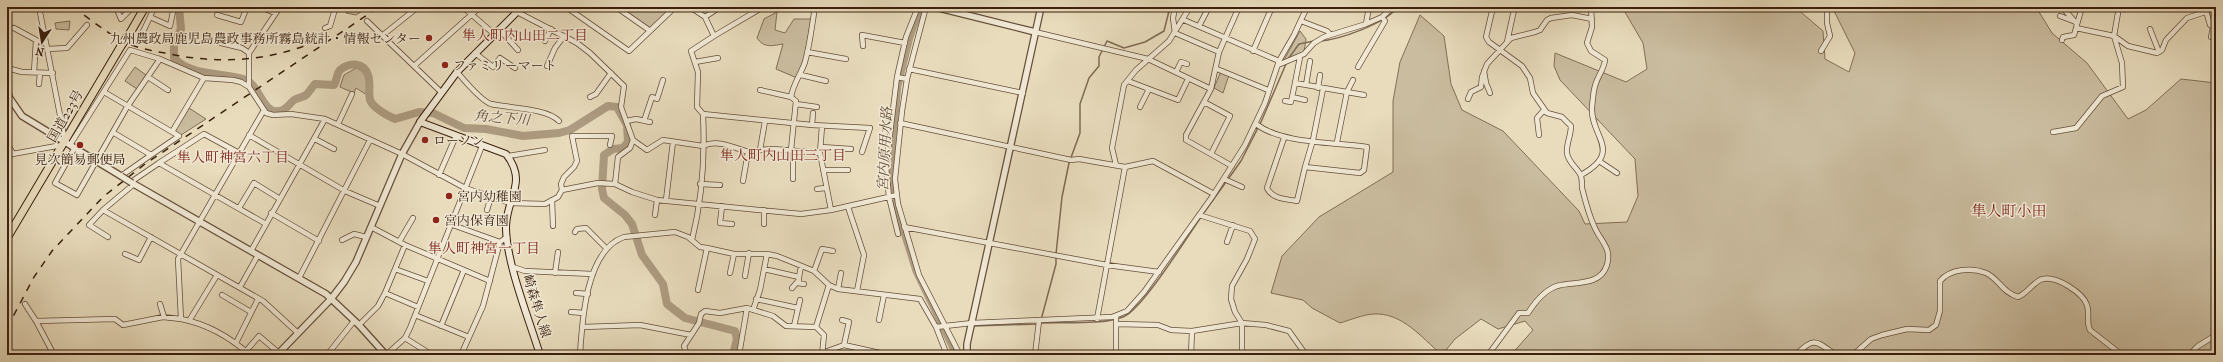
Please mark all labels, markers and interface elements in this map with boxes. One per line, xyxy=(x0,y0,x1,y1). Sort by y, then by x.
north arrow xyxy=(22,22,62,62)
district label: 隼人町内山田二丁目 xyxy=(462,27,588,44)
place label: 九州農政局鹿児島農政事務所霧島統計・情報センター xyxy=(110,31,421,46)
marker: 九州農政局鹿児島農政事務所霧島統計・情報センター xyxy=(424,33,434,43)
text: N xyxy=(34,44,45,59)
place label: ファミリーマート xyxy=(453,58,557,73)
marker: ファミリーマート xyxy=(440,60,450,70)
street label: 国道223号 xyxy=(44,87,86,145)
water label: 宮内原用水路 xyxy=(874,106,896,191)
water label: 角之下川 xyxy=(473,107,533,129)
place label: ローソン xyxy=(433,133,484,148)
marker: ローソン xyxy=(420,135,430,145)
marker: 見次簡易郵便局 xyxy=(75,140,85,150)
district label: 隼人町内山田三丁目 xyxy=(720,147,846,164)
district label: 隼人町神宮六丁目 xyxy=(177,149,289,166)
place label: 見次簡易郵便局 xyxy=(34,152,126,167)
place label: 宮内幼稚園 xyxy=(457,189,522,204)
marker: 宮内幼稚園 xyxy=(444,191,454,201)
district label: 隼人町小田 xyxy=(1971,202,2047,220)
place label: 宮内保育園 xyxy=(444,213,509,228)
marker: 宮内保育園 xyxy=(431,215,441,225)
district label: 隼人町神宮一丁目 xyxy=(428,240,540,257)
street label: 崎森隼人線 xyxy=(520,273,554,339)

